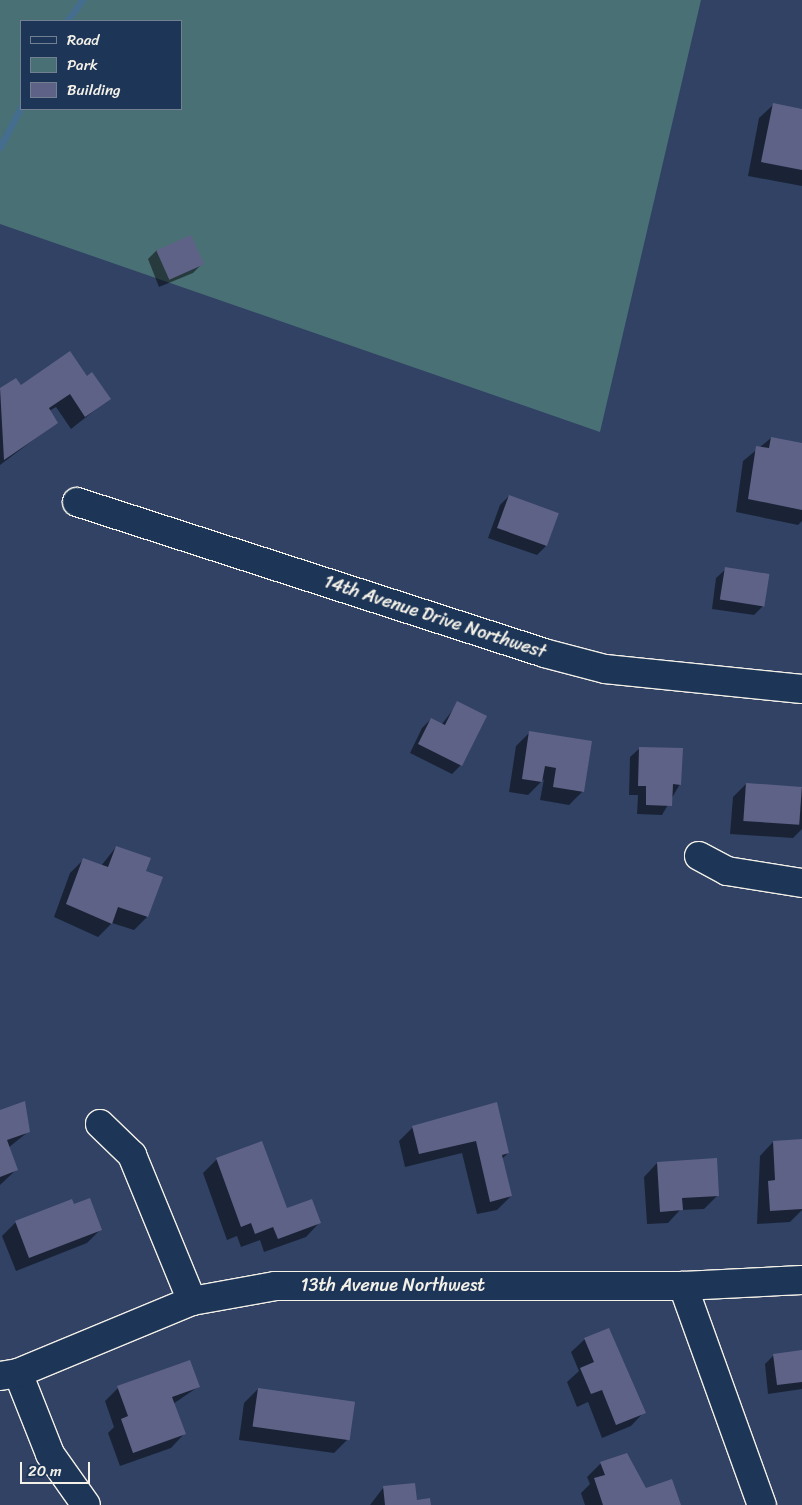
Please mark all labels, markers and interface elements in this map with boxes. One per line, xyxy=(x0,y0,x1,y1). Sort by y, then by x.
legend xyxy=(20,20,182,110)
text: Road xyxy=(67,27,99,53)
text: Park xyxy=(67,52,98,78)
text: Building xyxy=(67,77,121,103)
street label: 14th Avenue Drive Northwest xyxy=(321,571,549,663)
street label: 13th Avenue Northwest xyxy=(300,1274,486,1296)
scale bar xyxy=(22,1452,92,1484)
text: 20 m xyxy=(28,1458,62,1484)

